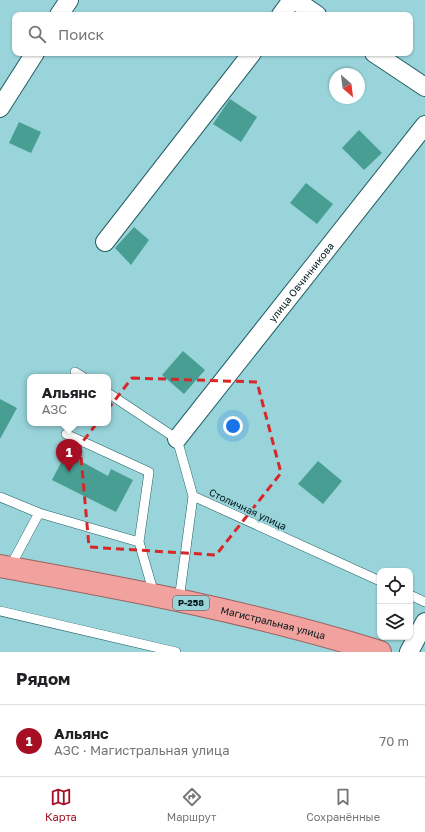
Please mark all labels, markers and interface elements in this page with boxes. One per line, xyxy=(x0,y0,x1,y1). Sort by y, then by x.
search box xyxy=(12,12,413,56)
icon: search xyxy=(26,23,48,45)
text: Поиск xyxy=(58,25,104,43)
north arrow xyxy=(329,68,365,104)
street label: улица Овчинникова xyxy=(266,240,336,324)
popup xyxy=(27,374,111,426)
text: Альянс xyxy=(42,383,96,401)
text: АЗС xyxy=(42,401,67,417)
your location xyxy=(223,416,243,436)
pin: 1 xyxy=(56,439,82,472)
street label: Столичная улица xyxy=(207,486,289,532)
map controls xyxy=(377,568,413,640)
button: locate xyxy=(377,568,413,604)
road number: Р-258 xyxy=(173,596,209,610)
street label: Магистральная улица xyxy=(220,604,327,642)
button: layers xyxy=(377,604,413,640)
text: Рядом xyxy=(16,668,70,689)
text: Альянс xyxy=(54,724,109,742)
text: 1 xyxy=(26,733,32,749)
text: 70 m xyxy=(379,733,409,749)
text: АЗС · Магистральная улица xyxy=(54,742,230,758)
tab: Карта xyxy=(45,786,77,823)
tab: Маршрут xyxy=(167,786,216,823)
tab: Сохранённые xyxy=(306,786,380,823)

